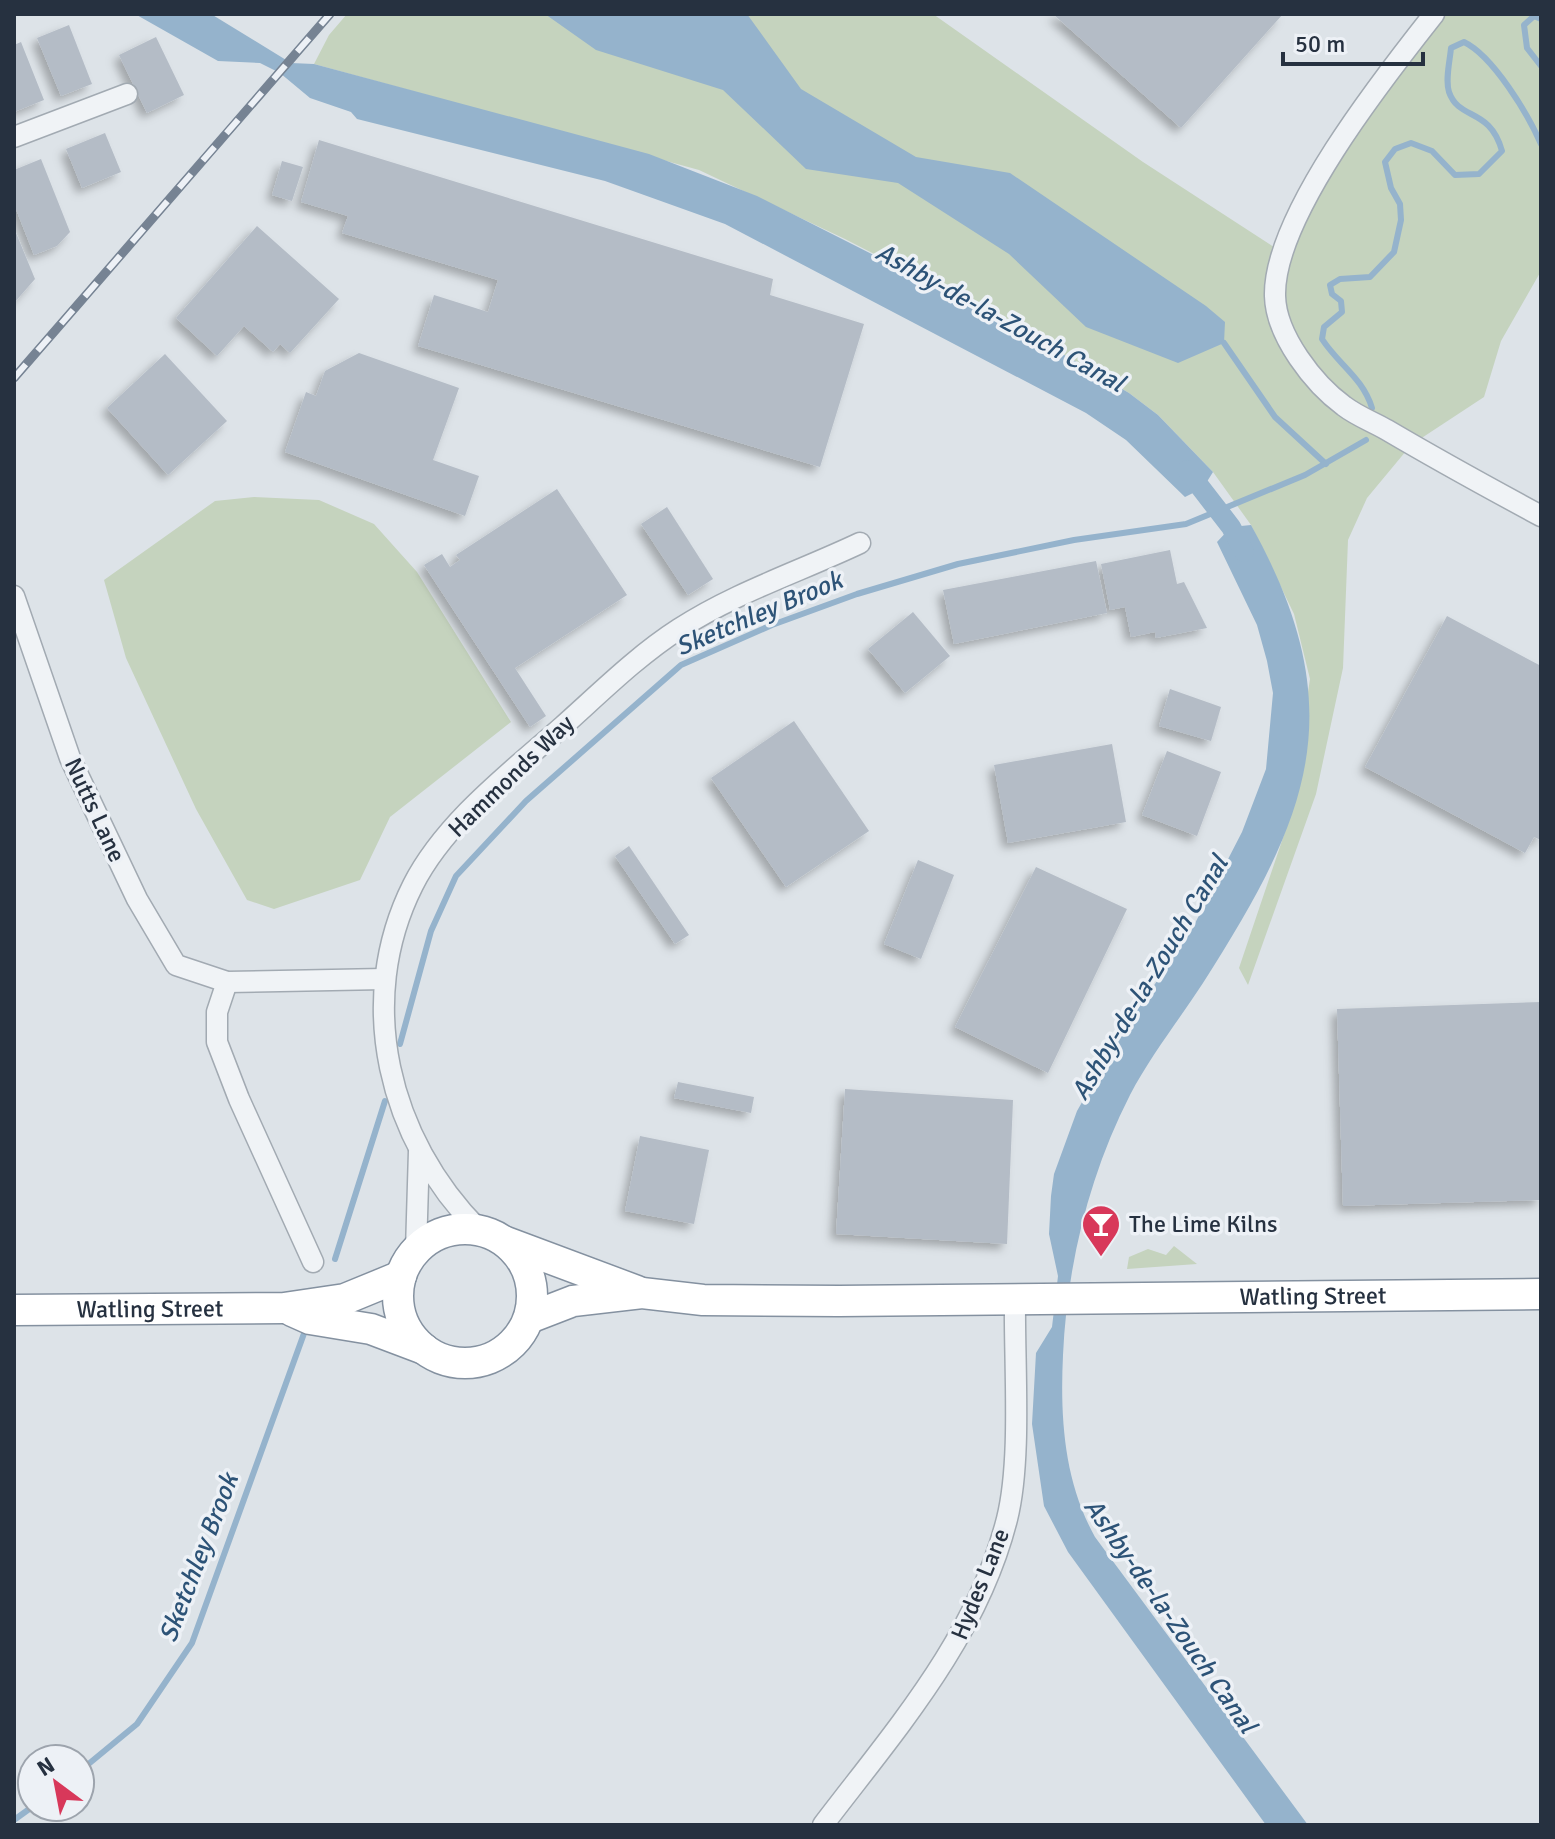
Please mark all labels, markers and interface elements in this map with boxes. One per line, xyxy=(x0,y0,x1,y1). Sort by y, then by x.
scale bar xyxy=(1283,16,1423,66)
text: 50 m xyxy=(1295,29,1345,59)
water label: Ashby-de-la-Zouch Canal xyxy=(870,236,1132,401)
water label: Sketchley Brook xyxy=(671,564,849,663)
street label: Hammonds Way xyxy=(442,708,580,844)
street label: Nutts Lane xyxy=(58,753,132,867)
water label: Ashby-de-la-Zouch Canal xyxy=(1064,848,1237,1106)
bar icon: The Lime Kilns xyxy=(1080,1203,1122,1258)
place label: The Lime Kilns xyxy=(1129,1209,1278,1239)
street label: Watling Street xyxy=(1239,1281,1387,1312)
street label: Watling Street xyxy=(76,1293,224,1325)
water label: Sketchley Brook xyxy=(152,1467,246,1647)
water label: Ashby-de-la-Zouch Canal xyxy=(1077,1492,1265,1741)
street label: Hydes Lane xyxy=(944,1524,1016,1644)
north arrow xyxy=(16,1743,96,1823)
text: N xyxy=(32,1751,59,1782)

